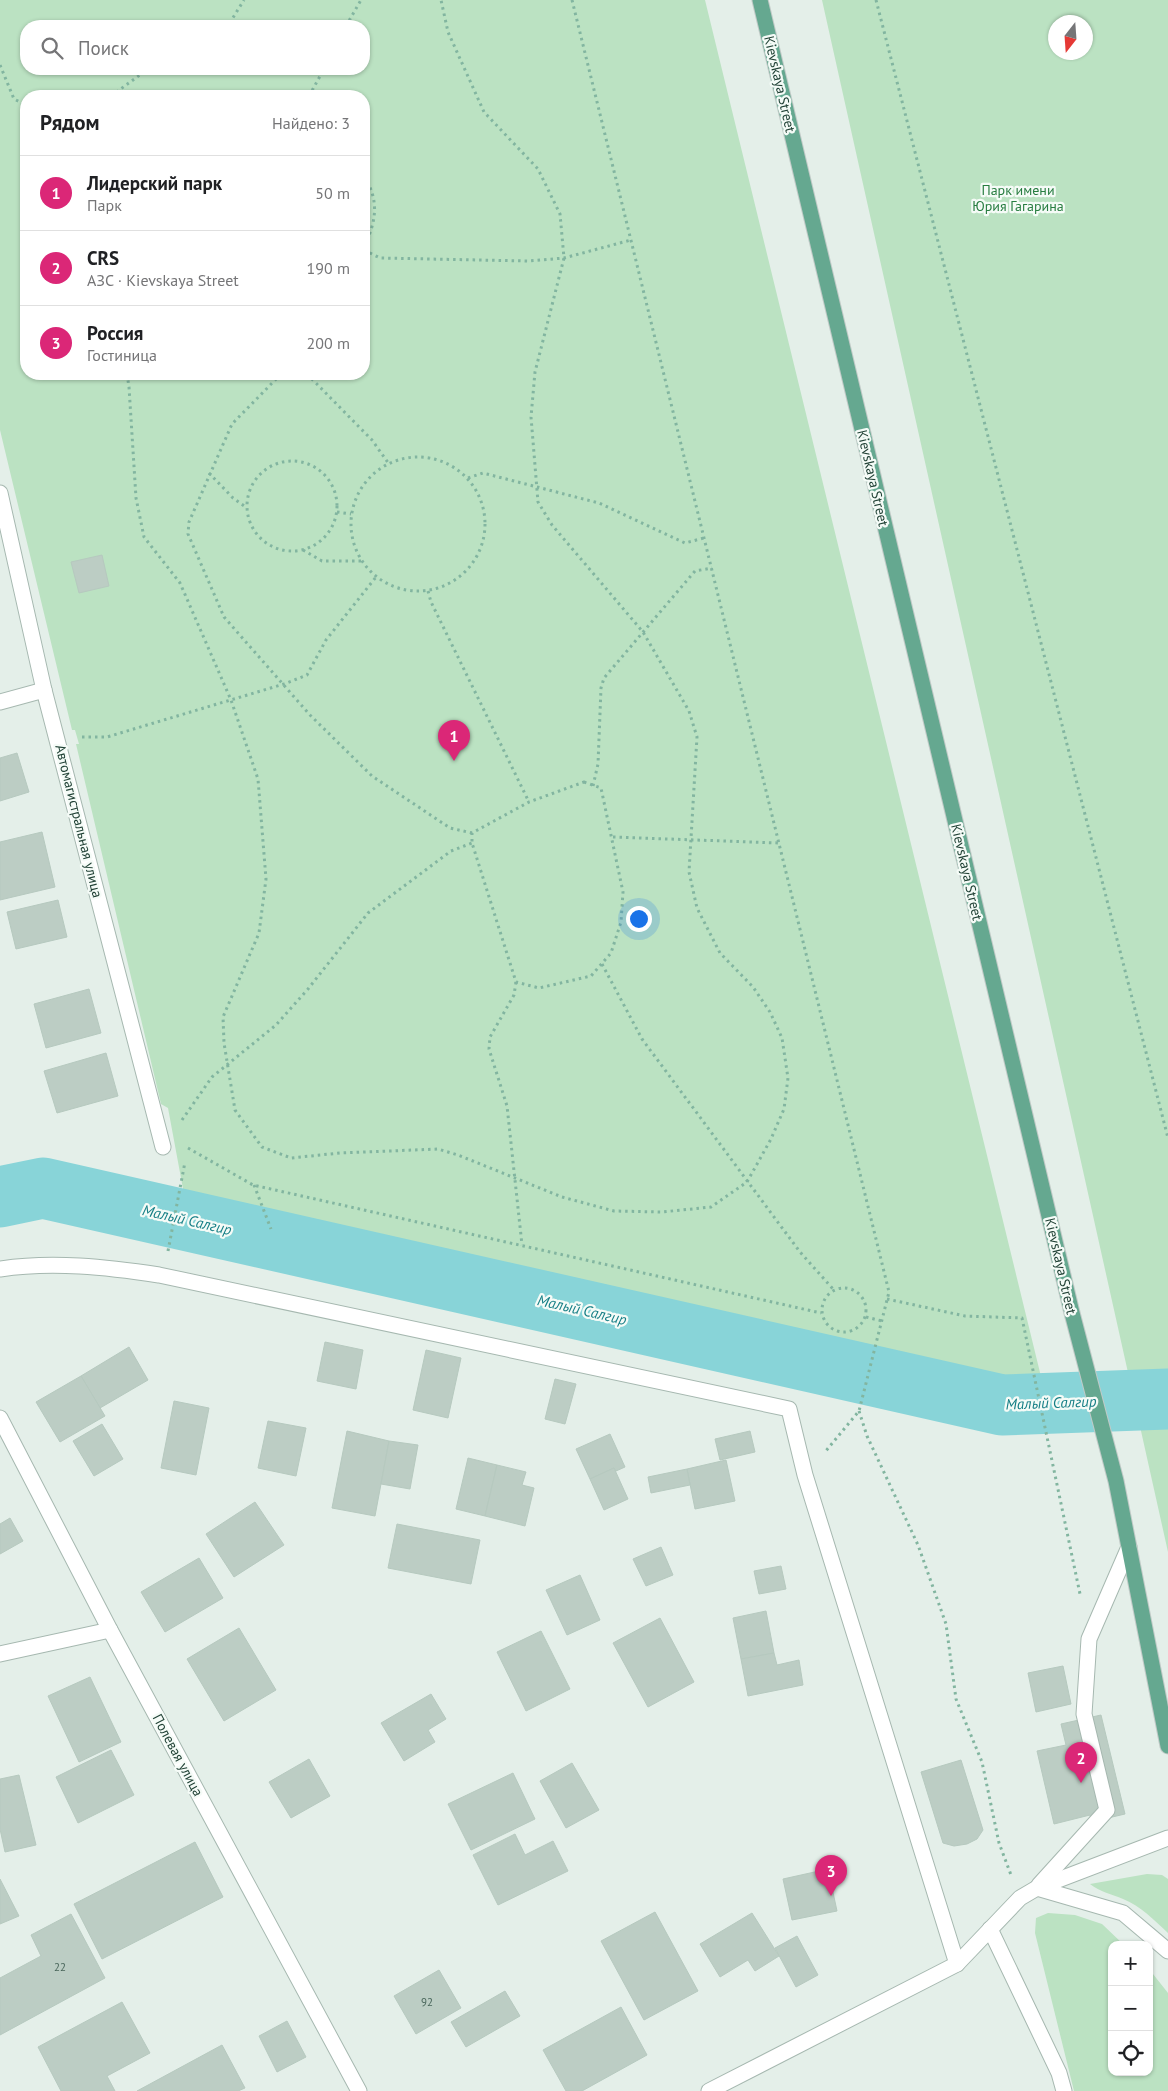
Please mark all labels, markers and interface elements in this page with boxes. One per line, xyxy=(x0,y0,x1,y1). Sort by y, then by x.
north arrow xyxy=(1048,15,1093,60)
search box xyxy=(20,20,370,75)
icon: search xyxy=(38,34,66,62)
street label: Kievskaya Street xyxy=(760,34,800,134)
text: Поиск xyxy=(78,36,129,60)
text: Рядом xyxy=(40,109,99,136)
text: Найдено: 3 xyxy=(272,113,350,133)
text: Лидерский парк xyxy=(87,171,222,195)
park label: Парк имени Юрия Гагарина xyxy=(972,181,1064,215)
text: 1 xyxy=(51,183,61,203)
text: 50 m xyxy=(315,183,350,203)
text: Парк xyxy=(87,195,122,215)
text: CRS xyxy=(87,246,119,270)
text: 2 xyxy=(51,258,61,278)
text: 190 m xyxy=(307,258,350,278)
text: АЗС · Kievskaya Street xyxy=(87,270,239,290)
text: Россия xyxy=(87,321,143,345)
text: 3 xyxy=(51,333,61,353)
text: 200 m xyxy=(307,333,350,353)
text: Гостиница xyxy=(87,345,157,365)
street label: Kievskaya Street xyxy=(853,428,893,528)
pin: 1 xyxy=(438,720,470,761)
street label: Автомагистральная улица xyxy=(51,743,107,899)
street label: Kievskaya Street xyxy=(947,822,987,922)
your location xyxy=(626,906,652,932)
water label: Малый Салгир xyxy=(141,1200,234,1239)
street label: Kievskaya Street xyxy=(1041,1216,1081,1316)
water label: Малый Салгир xyxy=(536,1290,629,1329)
water label: Малый Салгир xyxy=(1005,1391,1097,1414)
street label: Полевая улица xyxy=(149,1711,207,1799)
pin: 2 xyxy=(1065,1742,1097,1783)
pin: 3 xyxy=(815,1855,847,1896)
map controls xyxy=(1108,1941,1153,2076)
button: + xyxy=(1108,1941,1153,1986)
house number: 22 xyxy=(54,1960,66,1974)
button: − xyxy=(1108,1986,1153,2031)
house number: 92 xyxy=(421,1995,433,2009)
button: locate xyxy=(1108,2031,1153,2076)

